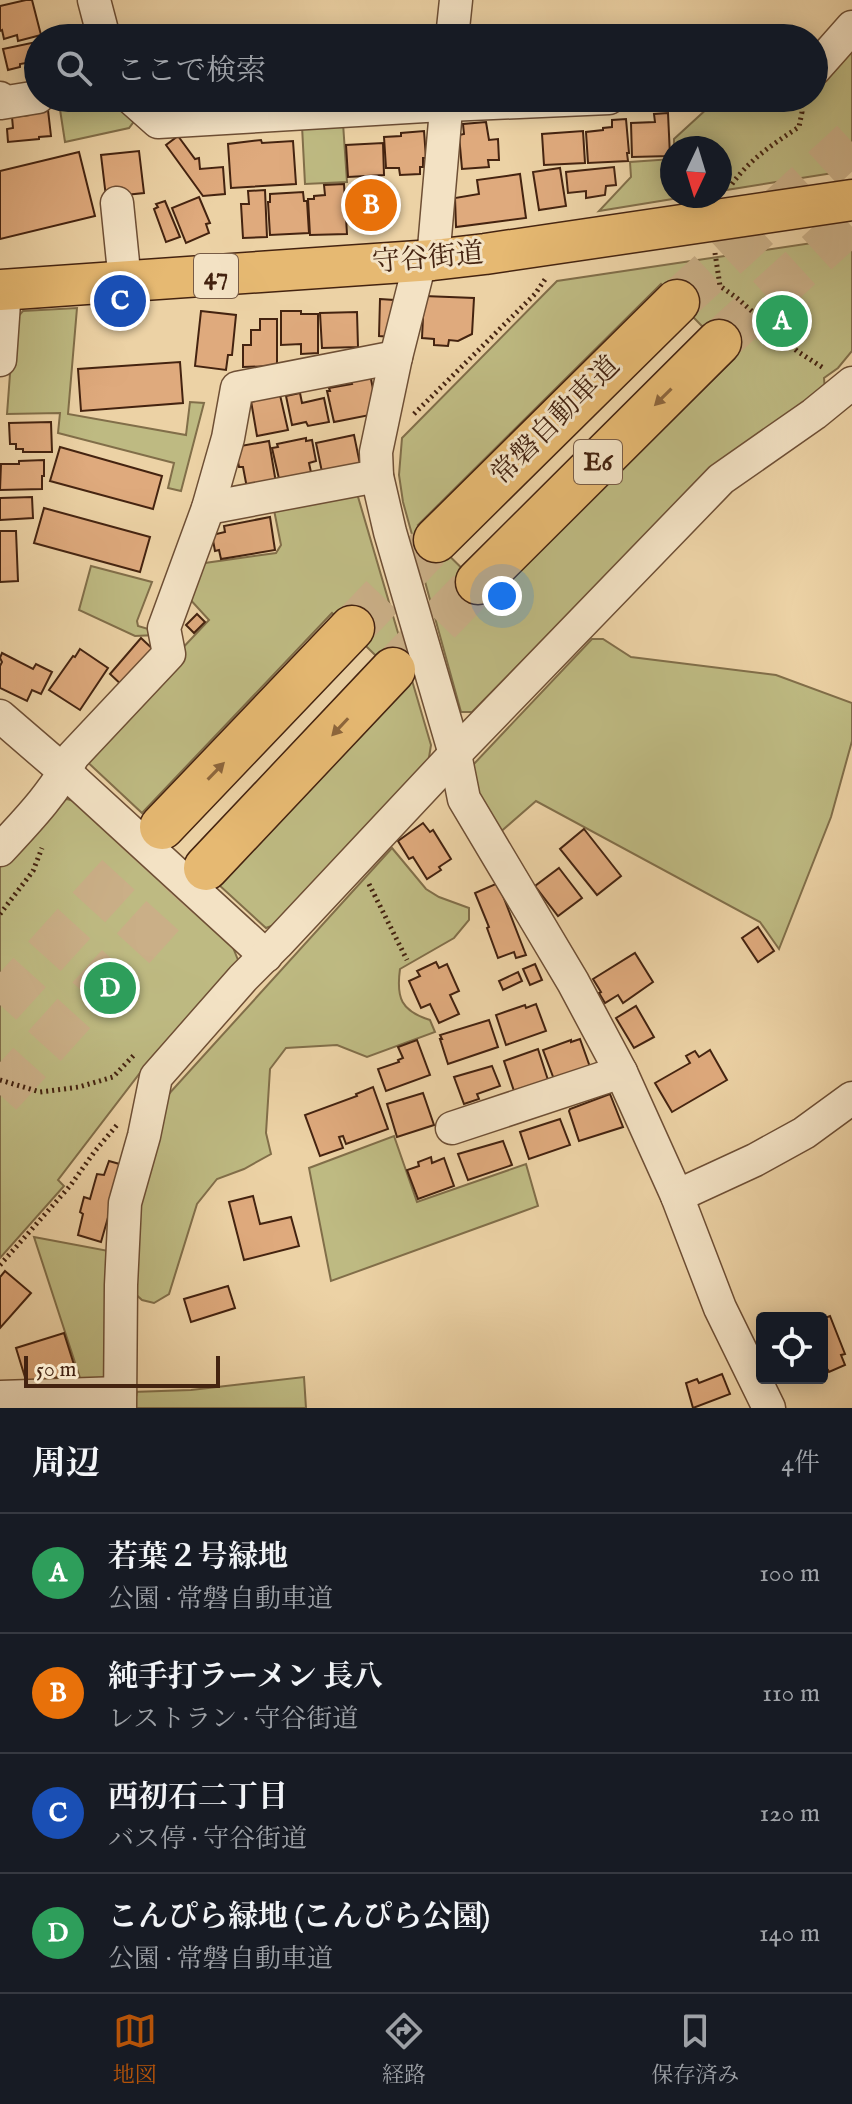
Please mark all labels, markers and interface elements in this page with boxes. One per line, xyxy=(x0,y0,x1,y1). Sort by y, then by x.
search box xyxy=(24,24,828,112)
icon: search xyxy=(52,46,96,90)
text: ここで検索 xyxy=(116,53,266,91)
north arrow xyxy=(660,136,732,208)
pin: B xyxy=(345,175,397,235)
street label: 守谷街道 xyxy=(371,237,485,281)
road number: 47 xyxy=(194,254,238,298)
pin: C xyxy=(94,271,146,331)
pin: A xyxy=(756,291,808,351)
street label: 常磐自動車道 xyxy=(484,349,628,493)
one-way arrow xyxy=(654,387,673,406)
road number: E6 xyxy=(574,440,622,484)
your location xyxy=(482,576,522,616)
one-way arrow xyxy=(331,717,349,736)
one-way arrow xyxy=(206,761,224,780)
pin: D xyxy=(84,958,136,1018)
map controls xyxy=(756,1312,828,1384)
button: locate xyxy=(756,1312,828,1384)
scale bar xyxy=(24,1352,220,1388)
text: 50 m xyxy=(36,1356,77,1384)
text: 周辺 xyxy=(32,1443,100,1486)
text: 4件 xyxy=(781,1447,820,1480)
text: 若葉２号緑地 xyxy=(108,1539,288,1577)
text: A xyxy=(49,1557,67,1590)
text: 100 m xyxy=(759,1557,820,1590)
text: 公園 · 常磐自動車道 xyxy=(108,1583,333,1616)
text: 純手打ラーメン 長八 xyxy=(108,1659,383,1697)
text: B xyxy=(49,1677,67,1710)
text: 110 m xyxy=(762,1677,820,1710)
text: レストラン · 守谷街道 xyxy=(108,1703,358,1736)
text: 西初石二丁目 xyxy=(108,1779,288,1817)
text: C xyxy=(49,1797,67,1830)
text: 120 m xyxy=(760,1797,820,1830)
text: バス停 · 守谷街道 xyxy=(108,1823,307,1856)
text: こんぴら緑地 (こんぴら公園) xyxy=(108,1899,490,1937)
text: D xyxy=(48,1917,68,1950)
text: 140 m xyxy=(759,1917,820,1950)
text: 公園 · 常磐自動車道 xyxy=(108,1943,333,1976)
tab: 地図 xyxy=(113,2009,157,2090)
tab: 経路 xyxy=(382,2009,426,2090)
tab: 保存済み xyxy=(651,2009,739,2090)

